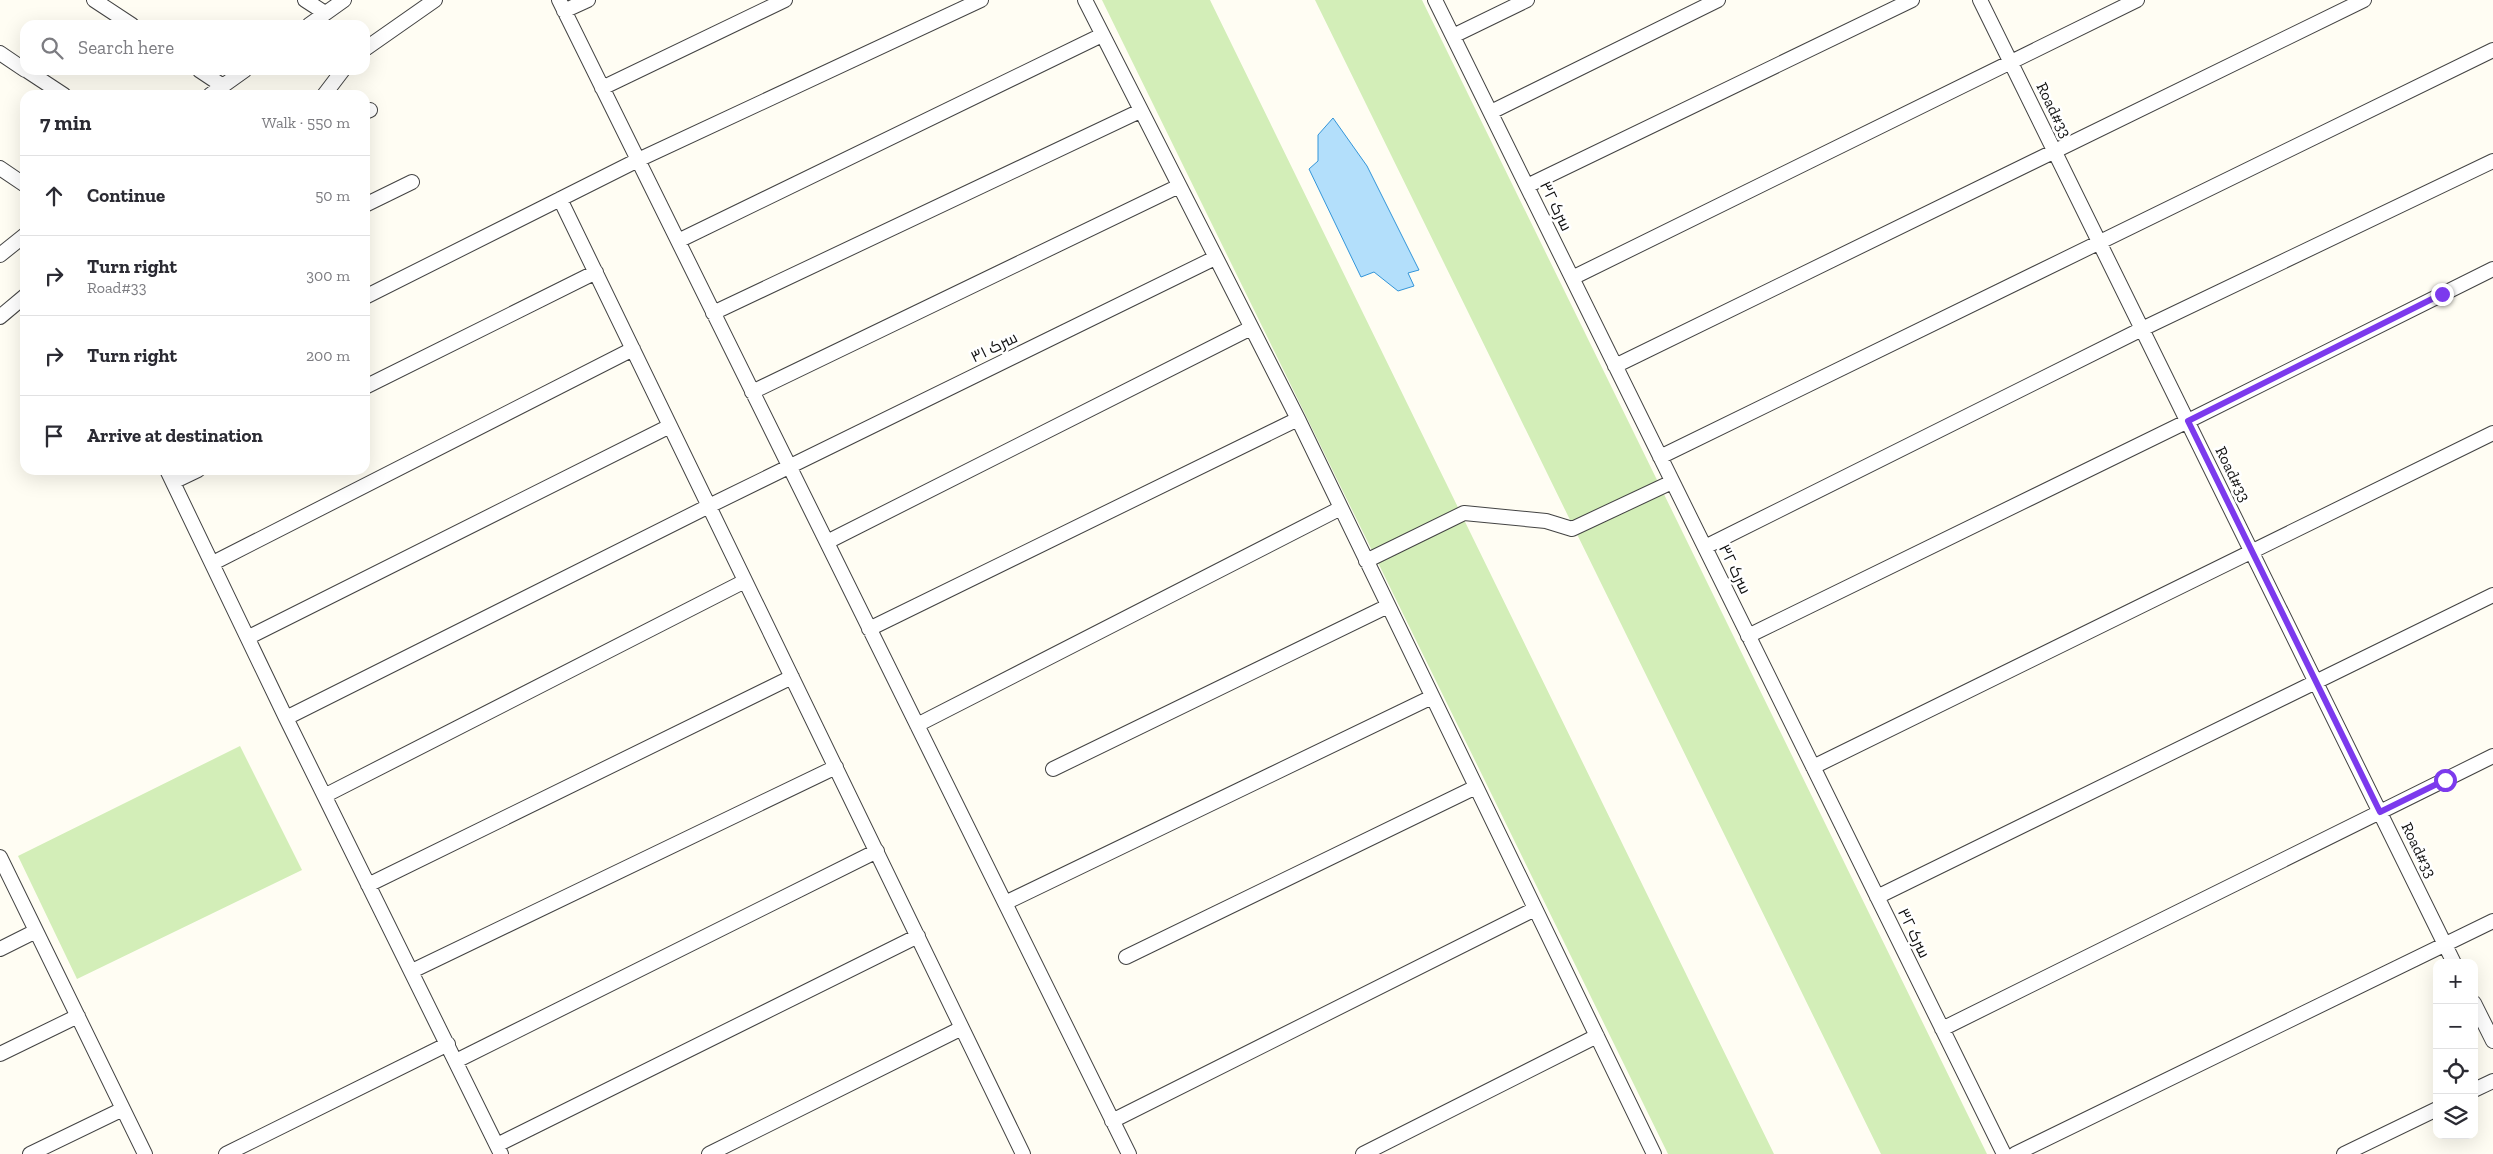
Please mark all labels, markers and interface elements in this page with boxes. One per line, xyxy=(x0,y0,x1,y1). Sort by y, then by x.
search box xyxy=(20,20,370,75)
icon: search xyxy=(38,34,66,62)
text: Search here xyxy=(78,36,174,59)
street label: Road#33 xyxy=(2032,79,2076,141)
text: 7 min xyxy=(40,110,91,135)
text: Walk · 550 m xyxy=(262,113,350,132)
street label: سرک ۳۲ xyxy=(1536,178,1576,234)
icon: ahead xyxy=(40,182,68,210)
text: Continue xyxy=(87,184,165,207)
text: 50 m xyxy=(315,186,350,205)
text: Turn right xyxy=(87,255,177,278)
icon: right xyxy=(40,262,68,290)
text: 300 m xyxy=(306,266,350,285)
text: Road#33 xyxy=(87,278,147,297)
route end xyxy=(2431,283,2454,306)
street label: سرک ۳۱ xyxy=(967,328,1021,366)
icon: right xyxy=(40,342,68,370)
text: Turn right xyxy=(87,344,177,367)
text: 200 m xyxy=(306,346,350,365)
icon: arrive xyxy=(40,422,68,450)
text: Arrive at destination xyxy=(87,424,263,447)
street label: Road#33 xyxy=(2211,443,2255,505)
street label: سرک ۳۲ xyxy=(1715,541,1755,597)
route start xyxy=(2434,769,2457,792)
street label: Road#33 xyxy=(2397,819,2441,881)
street label: سرک ۳۲ xyxy=(1894,905,1934,961)
map controls xyxy=(2433,959,2478,1139)
button: + xyxy=(2433,959,2478,1004)
button: − xyxy=(2433,1004,2478,1049)
button: locate xyxy=(2433,1049,2478,1094)
button: layers xyxy=(2433,1094,2478,1139)

